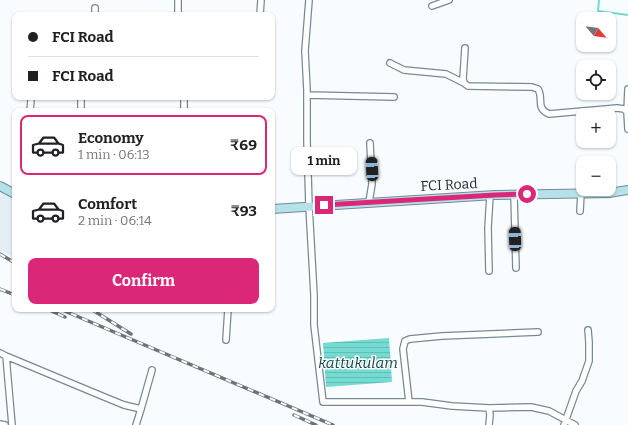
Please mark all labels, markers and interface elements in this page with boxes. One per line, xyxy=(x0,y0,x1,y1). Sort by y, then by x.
north arrow xyxy=(576,12,616,52)
map controls xyxy=(576,12,616,196)
text: FCI Road xyxy=(52,28,114,46)
button: locate xyxy=(576,60,616,100)
text: FCI Road xyxy=(52,67,114,85)
button: + xyxy=(576,108,616,148)
icon: car xyxy=(30,127,66,163)
text: Economy xyxy=(78,129,144,147)
text: ₹69 xyxy=(230,136,257,154)
text: 1 min · 06:13 xyxy=(78,147,150,162)
callout: 1 min xyxy=(291,147,357,175)
text: 1 min xyxy=(308,153,340,168)
button: − xyxy=(576,156,616,196)
car xyxy=(365,157,379,181)
street label: FCI Road xyxy=(420,175,478,195)
route start xyxy=(518,185,536,203)
icon: car xyxy=(30,193,66,229)
text: Comfort xyxy=(78,195,137,213)
route end xyxy=(315,196,333,214)
text: ₹93 xyxy=(230,202,257,220)
text: 2 min · 06:14 xyxy=(78,213,152,228)
car xyxy=(509,227,521,251)
button: Confirm xyxy=(28,258,259,304)
water label: kattukulam xyxy=(318,354,398,372)

